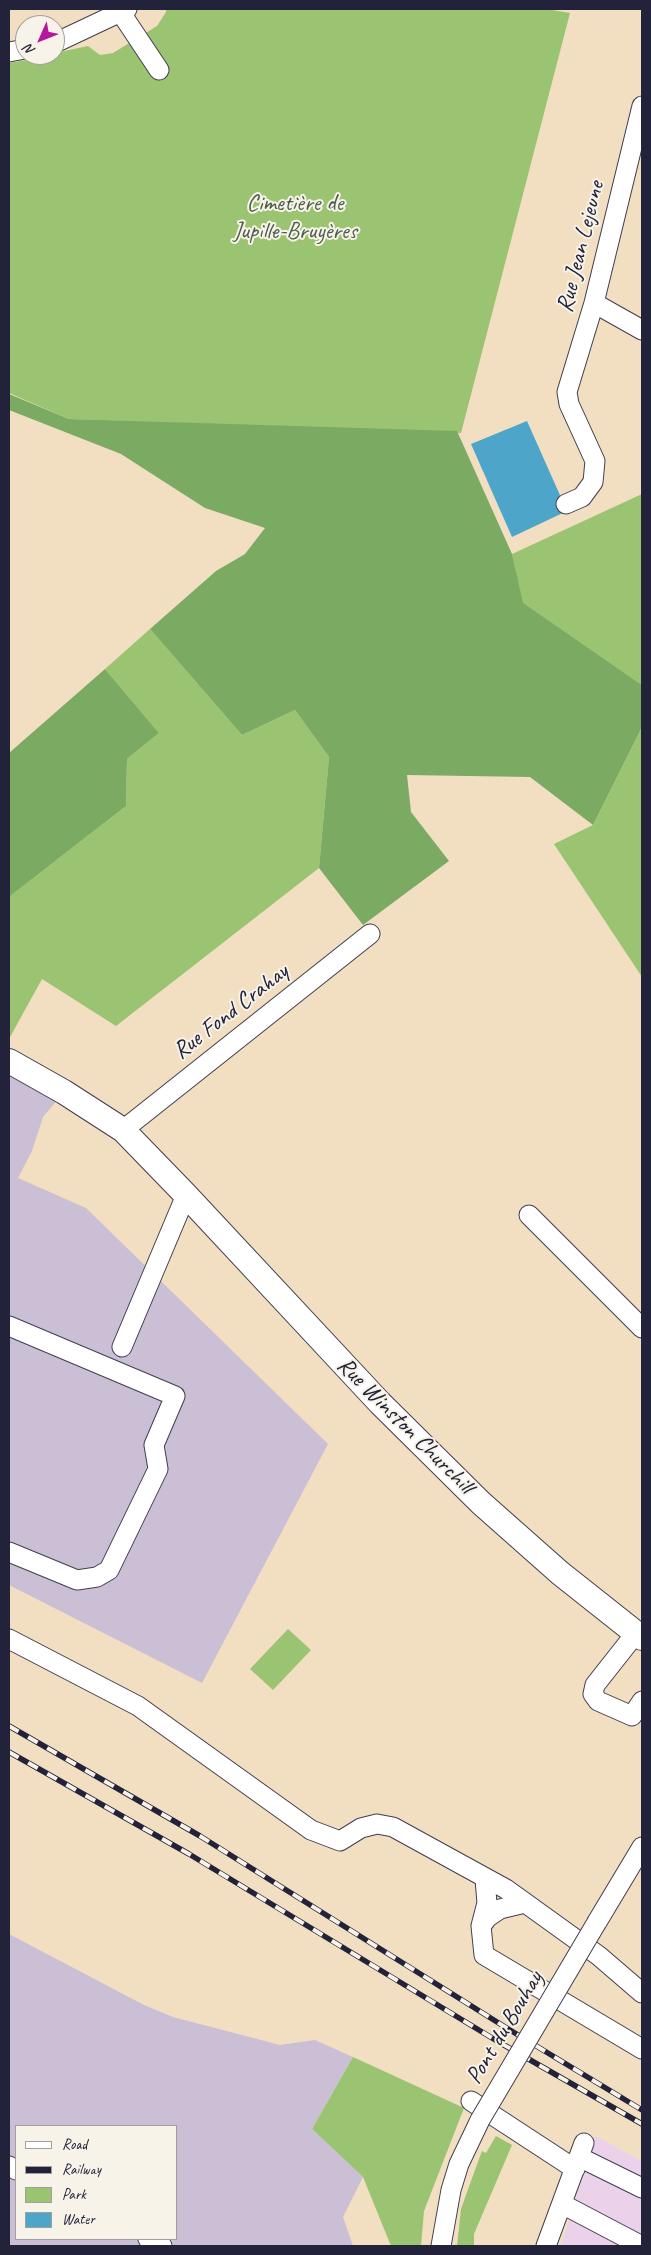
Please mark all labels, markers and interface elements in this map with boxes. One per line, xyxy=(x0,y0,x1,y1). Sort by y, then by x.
north arrow xyxy=(15,15,65,65)
text: N xyxy=(20,41,39,59)
street label: Rue Jean Lejeune xyxy=(551,179,611,315)
park label: Cimetière de Jupille-Bruyères xyxy=(233,190,357,246)
street label: Rue Fond Crahay xyxy=(168,958,294,1066)
street label: Rue Winston Churchill xyxy=(331,1352,479,1500)
street label: Pont du Bouhay xyxy=(460,1966,550,2090)
legend xyxy=(15,2125,178,2240)
text: Road xyxy=(62,2135,87,2154)
text: Railway xyxy=(62,2160,101,2179)
text: Park xyxy=(62,2185,86,2204)
text: Water xyxy=(62,2210,95,2229)

